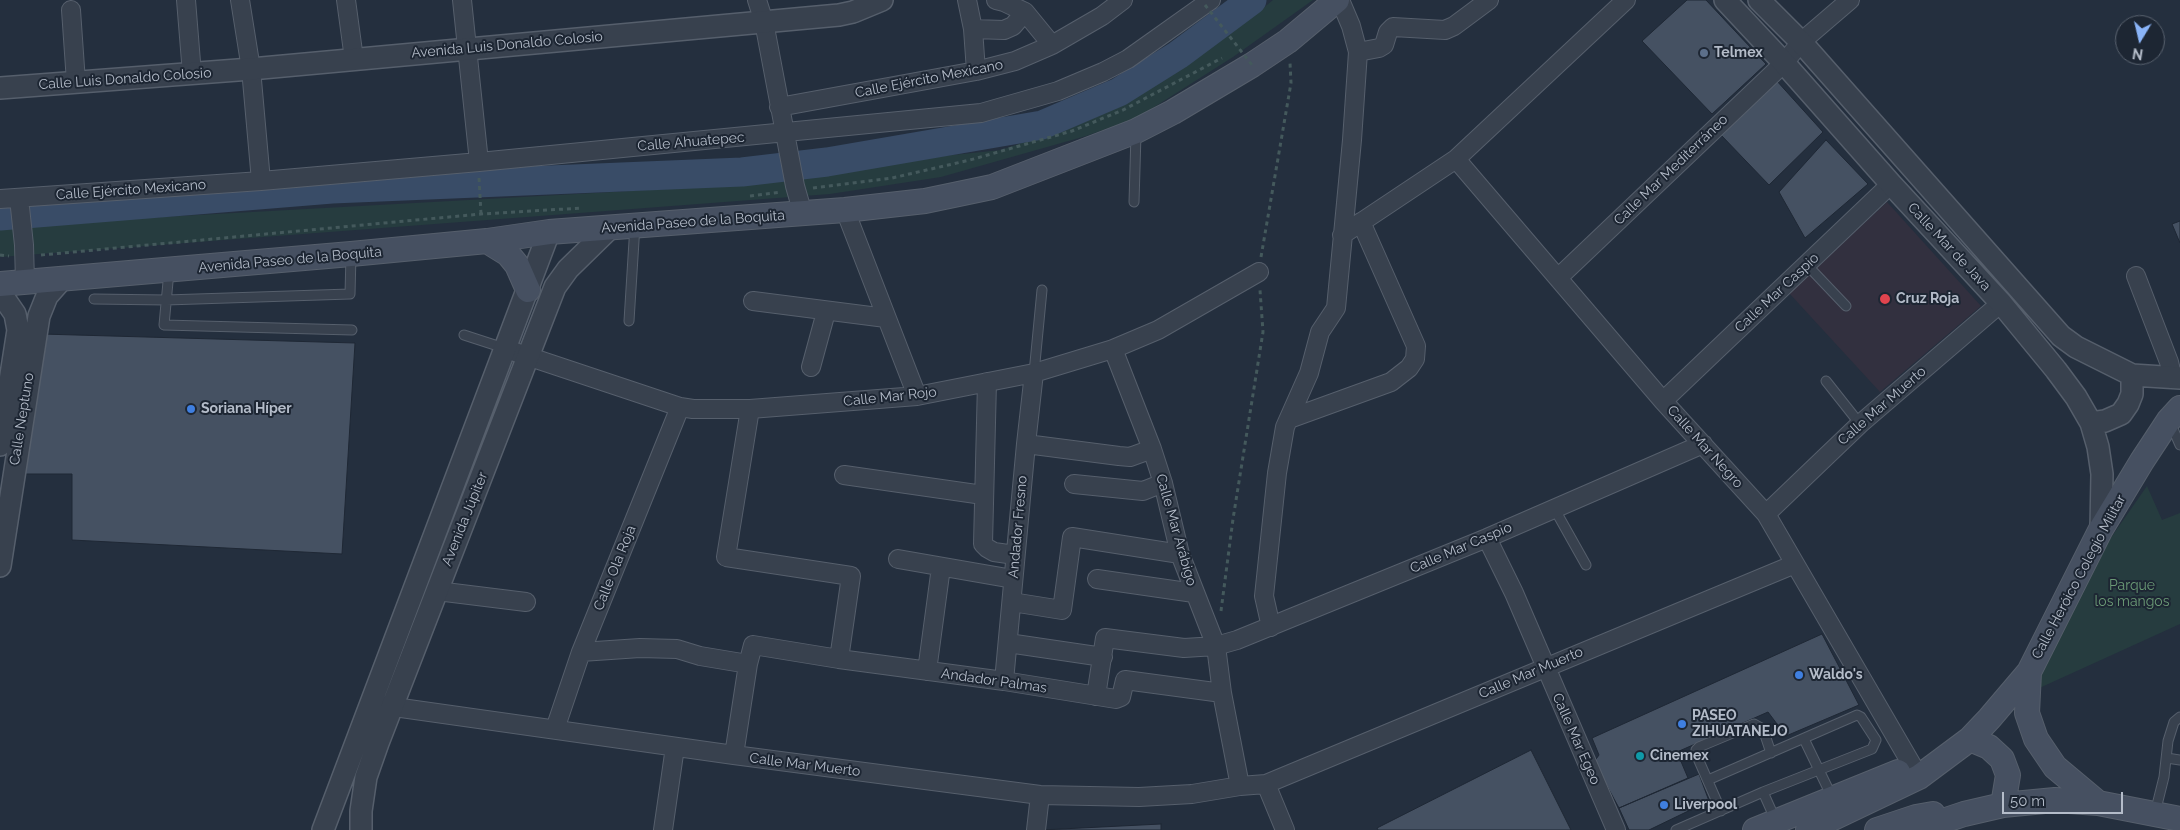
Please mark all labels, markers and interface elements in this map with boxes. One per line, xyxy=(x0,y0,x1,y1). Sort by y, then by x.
north arrow xyxy=(2115,15,2165,65)
street label: Avenida Luis Donaldo Colosio xyxy=(411,28,603,62)
place label: Telmex xyxy=(1714,45,1763,61)
text: N xyxy=(2131,45,2144,63)
marker: Telmex xyxy=(1698,47,1710,59)
street label: Calle Ejército Mexicano xyxy=(854,56,1004,102)
street label: Calle Luis Donaldo Colosio xyxy=(38,65,212,93)
street label: Calle Mar Mediterráneo xyxy=(1610,111,1732,229)
street label: Calle Ahuatepec xyxy=(637,129,745,155)
street label: Calle Ejército Mexicano xyxy=(55,176,207,204)
street label: Calle Mar de Java xyxy=(1904,199,1994,295)
street label: Avenida Paseo de la Boquita xyxy=(601,207,785,237)
street label: Avenida Paseo de la Boquita xyxy=(198,244,382,276)
street label: Calle Mar Caspio xyxy=(1731,250,1823,336)
place label: Cruz Roja xyxy=(1896,291,1959,307)
marker: Cruz Roja xyxy=(1878,292,1892,306)
street label: Calle Mar Muerto xyxy=(1834,363,1930,449)
street label: Calle Neptuno xyxy=(6,371,38,467)
street label: Calle Mar Rojo xyxy=(843,384,937,410)
place label: Soriana Híper xyxy=(201,401,292,417)
street label: Calle Mar Negro xyxy=(1663,402,1747,492)
marker: Soriana Híper xyxy=(185,403,197,415)
street label: Avenida Júpiter xyxy=(438,470,492,568)
street label: Calle Mar Arábigo xyxy=(1152,472,1200,588)
street label: Andador Fresno xyxy=(1005,475,1031,579)
street label: Calle Heróico Colegio Militar xyxy=(2028,492,2130,662)
street label: Calle Mar Caspio xyxy=(1408,519,1514,577)
street label: Calle Ola Roja xyxy=(590,523,640,613)
park label: Parque los mangos xyxy=(2095,578,2169,610)
street label: Calle Mar Muerto xyxy=(1476,643,1586,703)
street label: Andador Palmas xyxy=(940,665,1048,697)
place label: Waldo's xyxy=(1809,667,1863,683)
marker: Waldo's xyxy=(1793,669,1805,681)
street label: Calle Mar Egeo xyxy=(1548,691,1604,787)
place label: PASEO ZIHUATANEJO xyxy=(1692,708,1788,740)
marker: PASEO ZIHUATANEJO xyxy=(1676,718,1688,730)
place label: Cinemex xyxy=(1650,748,1709,764)
street label: Calle Mar Muerto xyxy=(749,750,861,780)
marker: Cinemex xyxy=(1634,750,1646,762)
scale bar xyxy=(2005,782,2126,814)
text: 50 m xyxy=(2010,792,2045,810)
place label: Liverpool xyxy=(1674,797,1737,813)
marker: Liverpool xyxy=(1658,799,1670,811)

